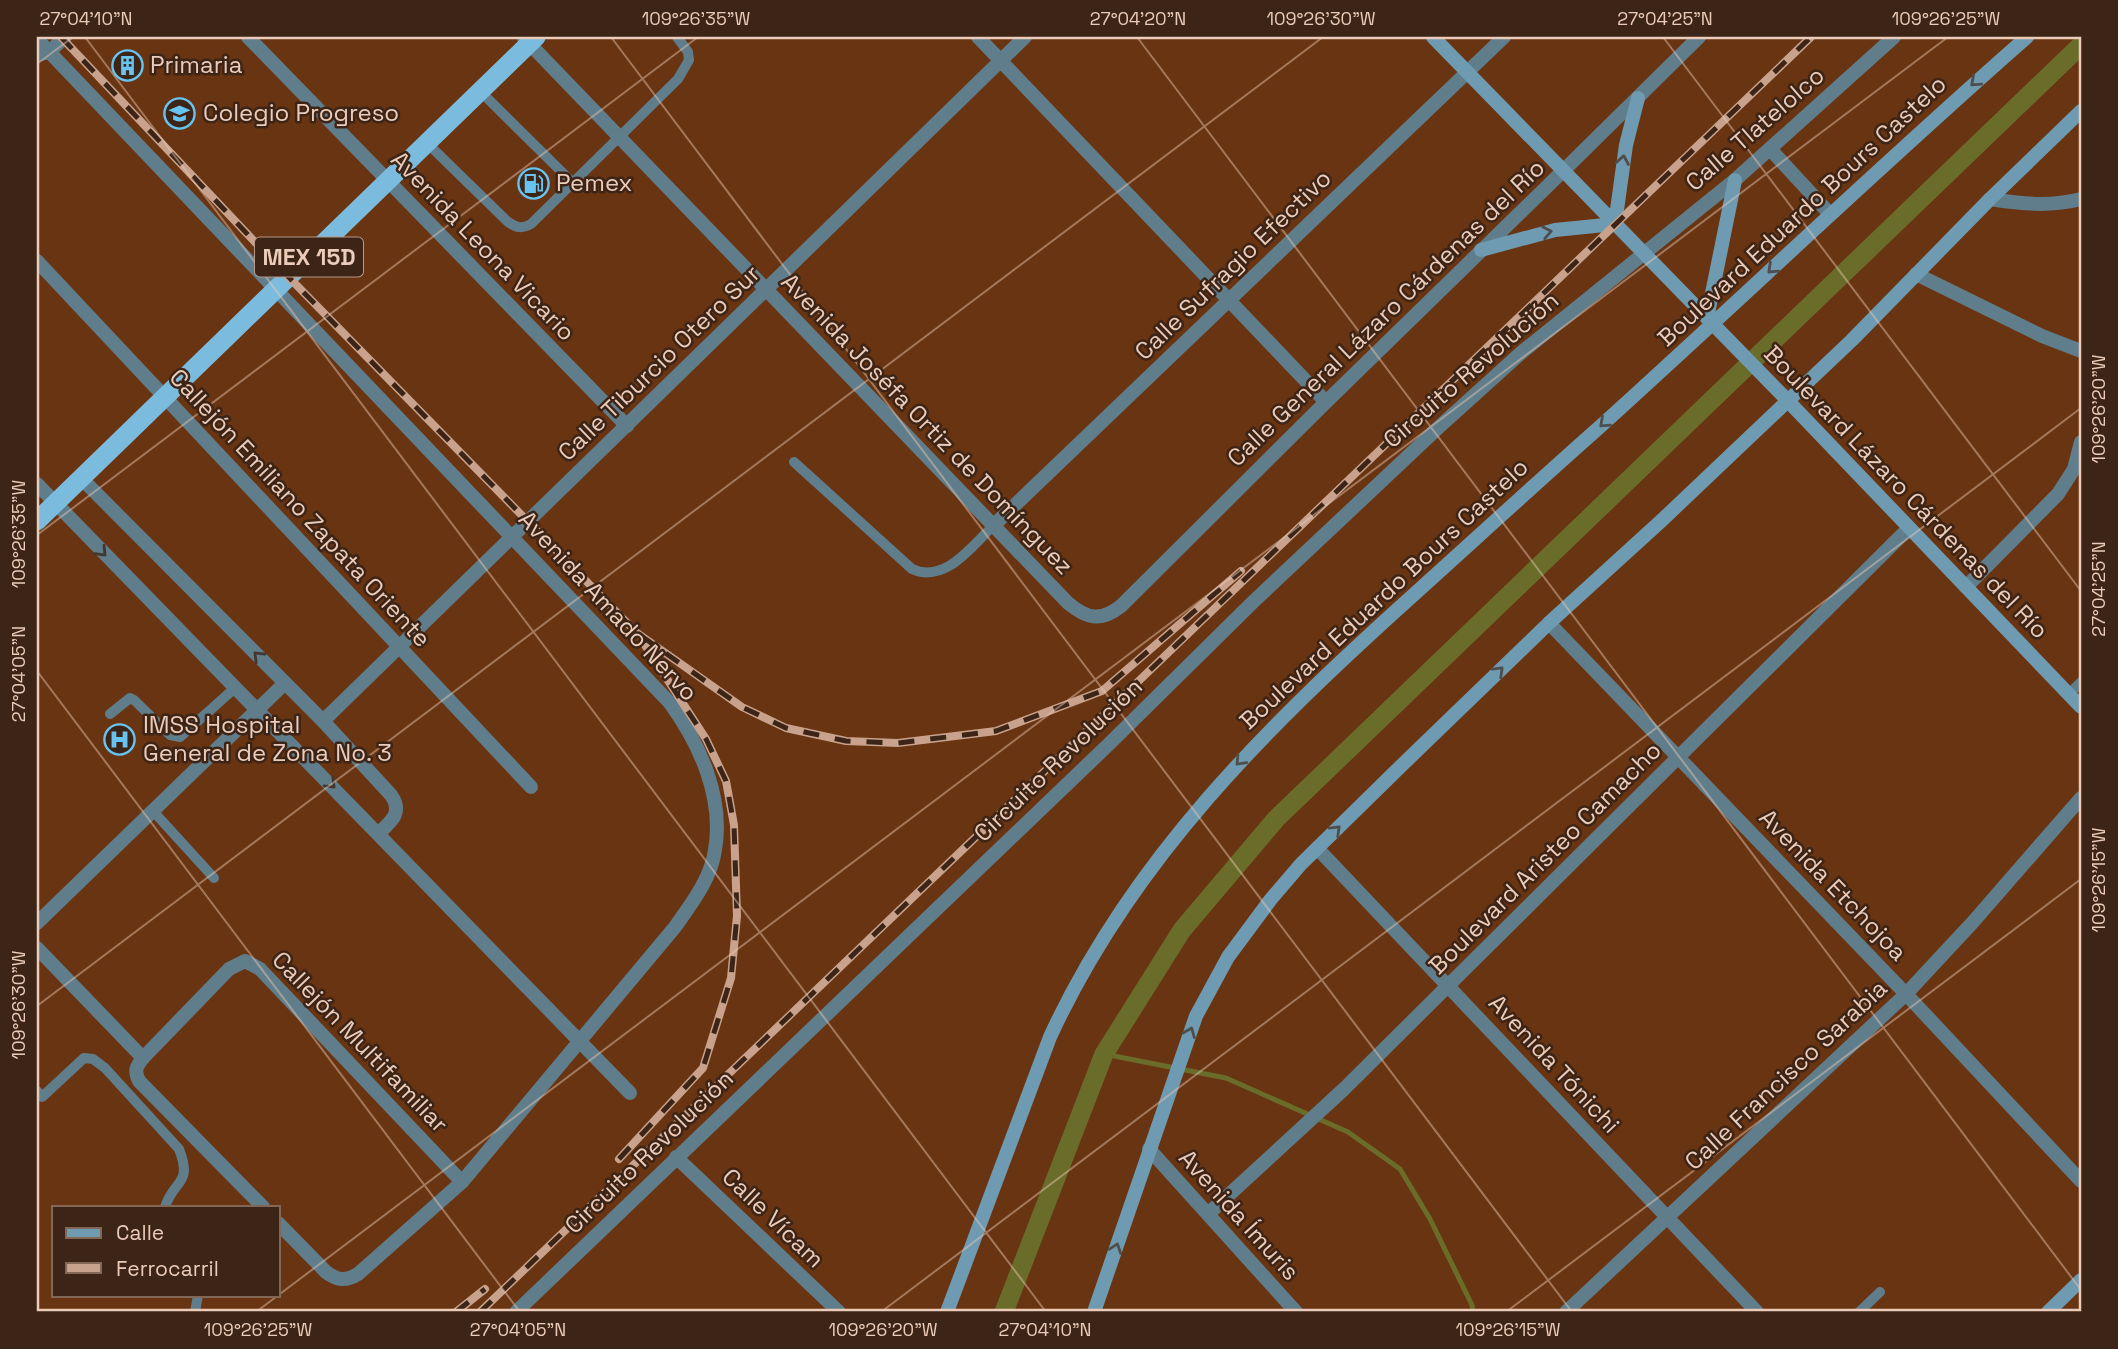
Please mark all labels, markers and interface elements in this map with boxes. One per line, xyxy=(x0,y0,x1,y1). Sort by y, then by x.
text: 27°04'10"N xyxy=(39,7,133,30)
text: 109°26'35"W xyxy=(642,7,750,30)
text: 27°04'20"N xyxy=(1090,7,1186,30)
text: 109°26'30"W xyxy=(1266,7,1376,30)
text: 27°04'25"N xyxy=(1617,7,1713,30)
text: 109°26'25"W xyxy=(1892,7,2000,30)
building icon: Primaria xyxy=(110,48,144,82)
place label: Primaria xyxy=(150,49,243,80)
street label: Calle Tlatelolco xyxy=(1679,60,1831,198)
street label: Boulevard Eduardo Bours Castelo xyxy=(1651,68,1953,353)
one-way arrow xyxy=(1971,74,1984,86)
school or university icon: Colegio Progreso xyxy=(163,96,197,130)
place label: Colegio Progreso xyxy=(203,97,399,128)
street label: Avenida Leona Vicario xyxy=(385,144,582,347)
street label: Calle General Lázaro Cárdenas del Río xyxy=(1220,152,1551,473)
one-way arrow xyxy=(1615,154,1630,166)
street label: Calle Sufragio Efectivo xyxy=(1128,163,1338,367)
fuel station icon: Pemex xyxy=(516,166,550,200)
place label: Pemex xyxy=(556,167,633,198)
one-way arrow xyxy=(1541,225,1553,240)
road number: MEX 15D xyxy=(255,238,363,276)
street label: Calle Tiburcio Otero Sur xyxy=(551,258,766,467)
one-way arrow xyxy=(1767,260,1780,273)
street label: Avenida Joséfa Ortiz de Domínguez xyxy=(775,266,1080,581)
street label: Circuito Revolución xyxy=(1376,285,1565,454)
street label: Boulevard Lázaro Cárdenas del Río xyxy=(1757,338,2055,645)
text: 109°26'20"W xyxy=(2087,354,2110,464)
street label: Callejón Emiliano Zapata Oriente xyxy=(163,362,438,653)
one-way arrow xyxy=(1599,414,1612,427)
street label: Boulevard Eduardo Bours Castelo xyxy=(1233,451,1535,736)
text: 109°26'35"W xyxy=(7,480,30,588)
street label: Avenida Amado Nervo xyxy=(512,504,705,707)
text: 27°04'25"N xyxy=(2087,541,2110,637)
one-way arrow xyxy=(94,543,107,556)
text: 27°04'05"N xyxy=(7,626,30,722)
one-way arrow xyxy=(253,651,266,664)
one-way arrow xyxy=(1491,667,1504,680)
street label: Circuito Revolución xyxy=(967,671,1149,848)
place label: IMSS Hospital General de Zona No. 3 xyxy=(143,709,392,768)
hospital icon: IMSS Hospital General de Zona No. 3 xyxy=(103,722,137,756)
street label: Boulevard Aristeo Camacho xyxy=(1422,735,1668,981)
one-way arrow xyxy=(1236,753,1248,766)
one-way arrow xyxy=(322,775,335,788)
street label: Avenida Etchojoa xyxy=(1753,802,1914,967)
one-way arrow xyxy=(1328,825,1341,838)
text: 109°26'15"W xyxy=(2087,827,2110,933)
street label: Callejón Multifamiliar xyxy=(266,944,455,1139)
text: 109°26'30"W xyxy=(7,950,30,1060)
street label: Calle Francisco Sarabia xyxy=(1678,973,1894,1177)
street label: Avenida Tónichi xyxy=(1482,988,1627,1140)
one-way arrow xyxy=(1181,1027,1195,1039)
street label: Circuito Revolución xyxy=(558,1063,740,1240)
street label: Avenida Ímuris xyxy=(1172,1143,1306,1287)
street label: Calle Vícam xyxy=(716,1161,831,1274)
legend xyxy=(52,1206,280,1296)
text: Calle xyxy=(116,1219,164,1246)
one-way arrow xyxy=(1108,1242,1122,1254)
text: Ferrocarril xyxy=(116,1255,219,1282)
text: 109°26'25"W xyxy=(204,1318,312,1341)
text: 27°04'05"N xyxy=(470,1318,566,1341)
text: 109°26'20"W xyxy=(828,1318,938,1341)
text: 27°04'10"N xyxy=(998,1318,1092,1341)
text: 109°26'15"W xyxy=(1455,1318,1561,1341)

